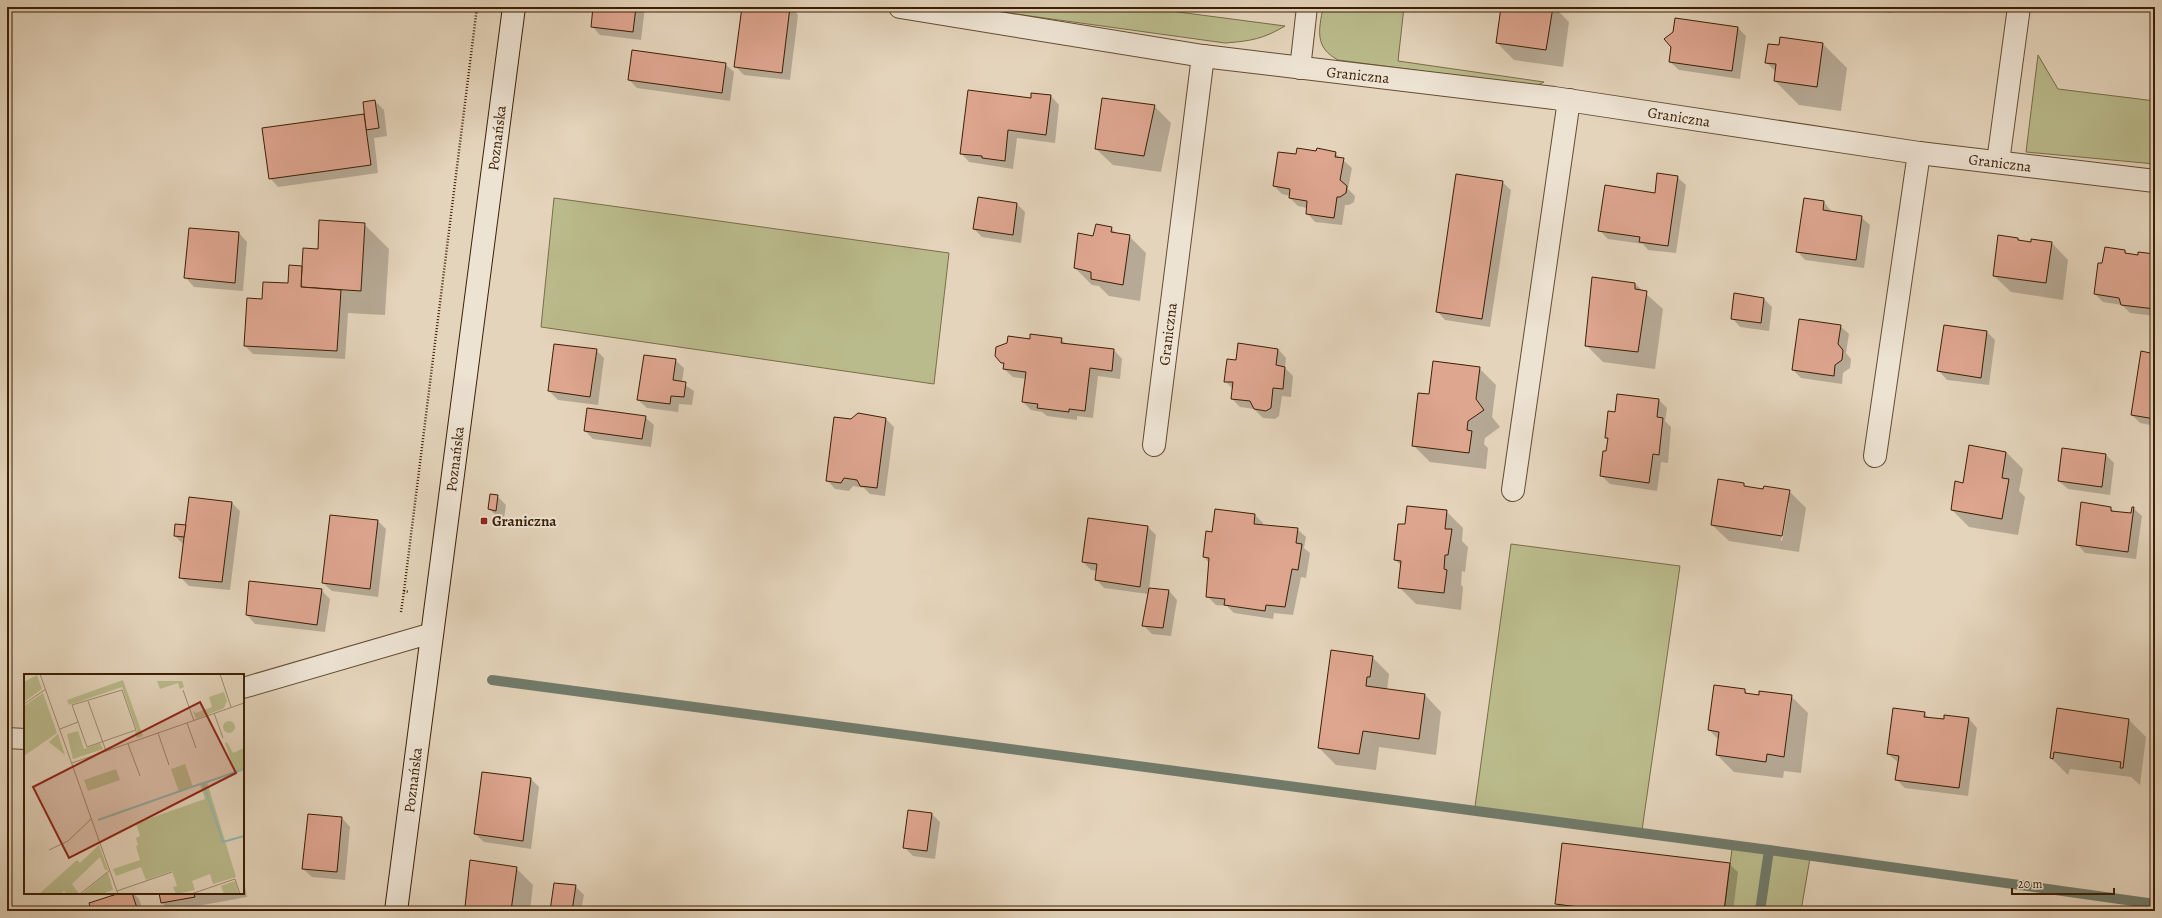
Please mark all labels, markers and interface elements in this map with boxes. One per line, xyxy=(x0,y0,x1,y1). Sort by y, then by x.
street label: Graniczna xyxy=(1326,62,1390,88)
street label: Graniczna xyxy=(1646,102,1712,132)
street label: Poznańska xyxy=(483,104,511,172)
street label: Graniczna xyxy=(1967,149,2033,177)
street label: Graniczna xyxy=(1154,301,1182,367)
street label: Poznańska xyxy=(441,425,469,493)
place label: Graniczna xyxy=(492,511,557,531)
marker: Graniczna xyxy=(479,516,489,526)
inset map xyxy=(24,674,244,894)
street label: Poznańska xyxy=(399,746,427,814)
scale bar xyxy=(2012,870,2114,896)
text: 20 m xyxy=(2018,876,2042,892)

